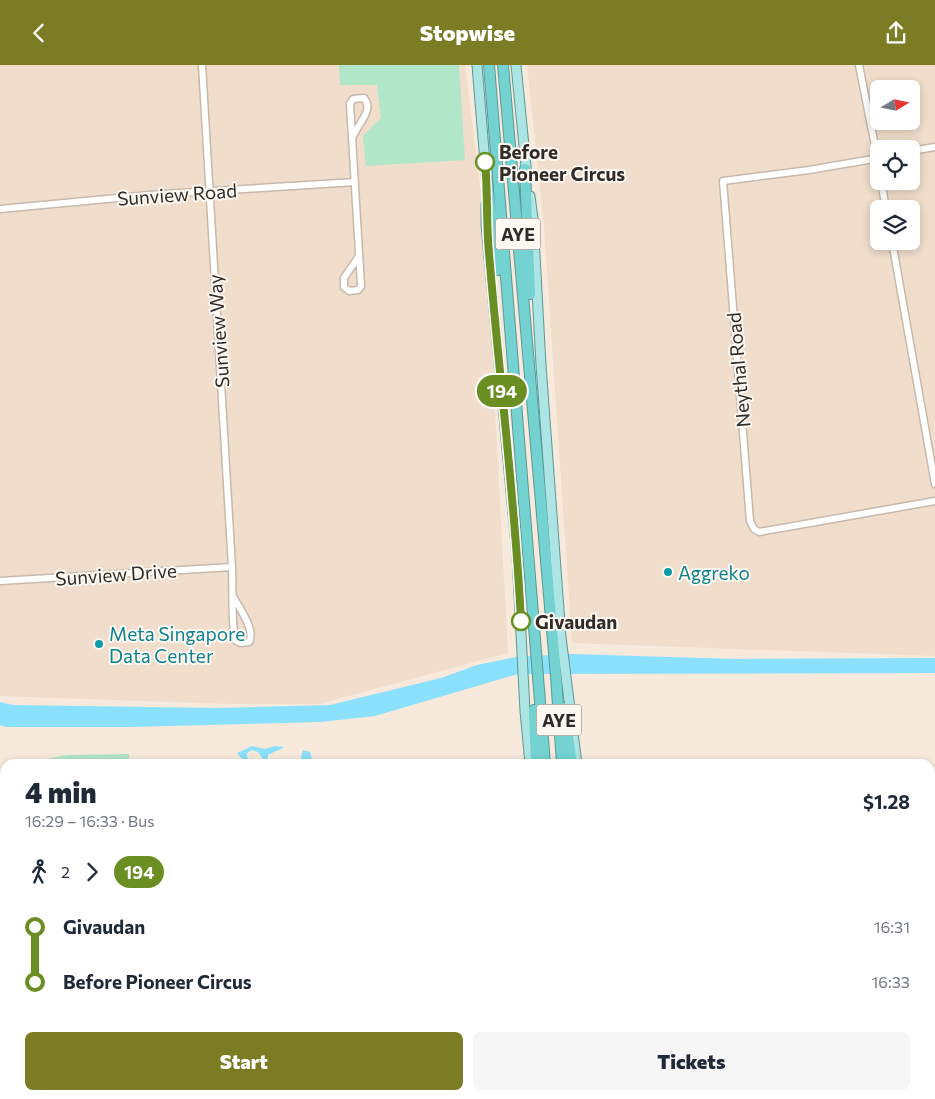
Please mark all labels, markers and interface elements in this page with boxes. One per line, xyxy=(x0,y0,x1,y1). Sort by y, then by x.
icon: back xyxy=(25,19,53,47)
text: Stopwise xyxy=(420,19,515,46)
icon: share xyxy=(882,19,910,47)
north arrow xyxy=(870,80,920,130)
map controls xyxy=(870,80,920,250)
place label: Before Pioneer Circus xyxy=(499,140,625,185)
button: locate xyxy=(870,140,920,190)
marker: Before Pioneer Circus xyxy=(475,152,495,172)
street label: Sunview Road xyxy=(116,178,238,210)
button: layers xyxy=(870,200,920,250)
road number: AYE xyxy=(496,218,540,249)
street label: Sunview Way xyxy=(203,273,233,388)
street label: Neythal Road xyxy=(722,312,754,428)
line badge: 194 xyxy=(473,375,531,407)
text: 194 xyxy=(487,380,517,402)
street label: Sunview Drive xyxy=(55,558,177,590)
place label: Aggreko xyxy=(678,561,750,584)
marker: Aggreko xyxy=(662,566,674,578)
place label: Givaudan xyxy=(535,610,617,633)
marker: Givaudan xyxy=(511,611,531,631)
place label: Meta Singapore Data Center xyxy=(109,622,245,667)
marker: Meta Singapore Data Center xyxy=(93,638,105,650)
road number: AYE xyxy=(536,705,582,735)
text: 4 min xyxy=(25,775,97,809)
text: $1.28 xyxy=(863,790,910,813)
text: 16:29 – 16:33 · Bus xyxy=(25,811,154,830)
icon: walk xyxy=(25,858,53,886)
icon: forward xyxy=(78,858,106,886)
text: 194 xyxy=(124,861,154,883)
text: 2 xyxy=(61,862,70,881)
text: Givaudan xyxy=(63,915,145,938)
text: 16:31 xyxy=(874,917,910,936)
text: Before Pioneer Circus xyxy=(63,970,252,993)
text: 16:33 xyxy=(871,972,910,991)
button: Start xyxy=(25,1032,463,1090)
button: Tickets xyxy=(473,1032,910,1090)

